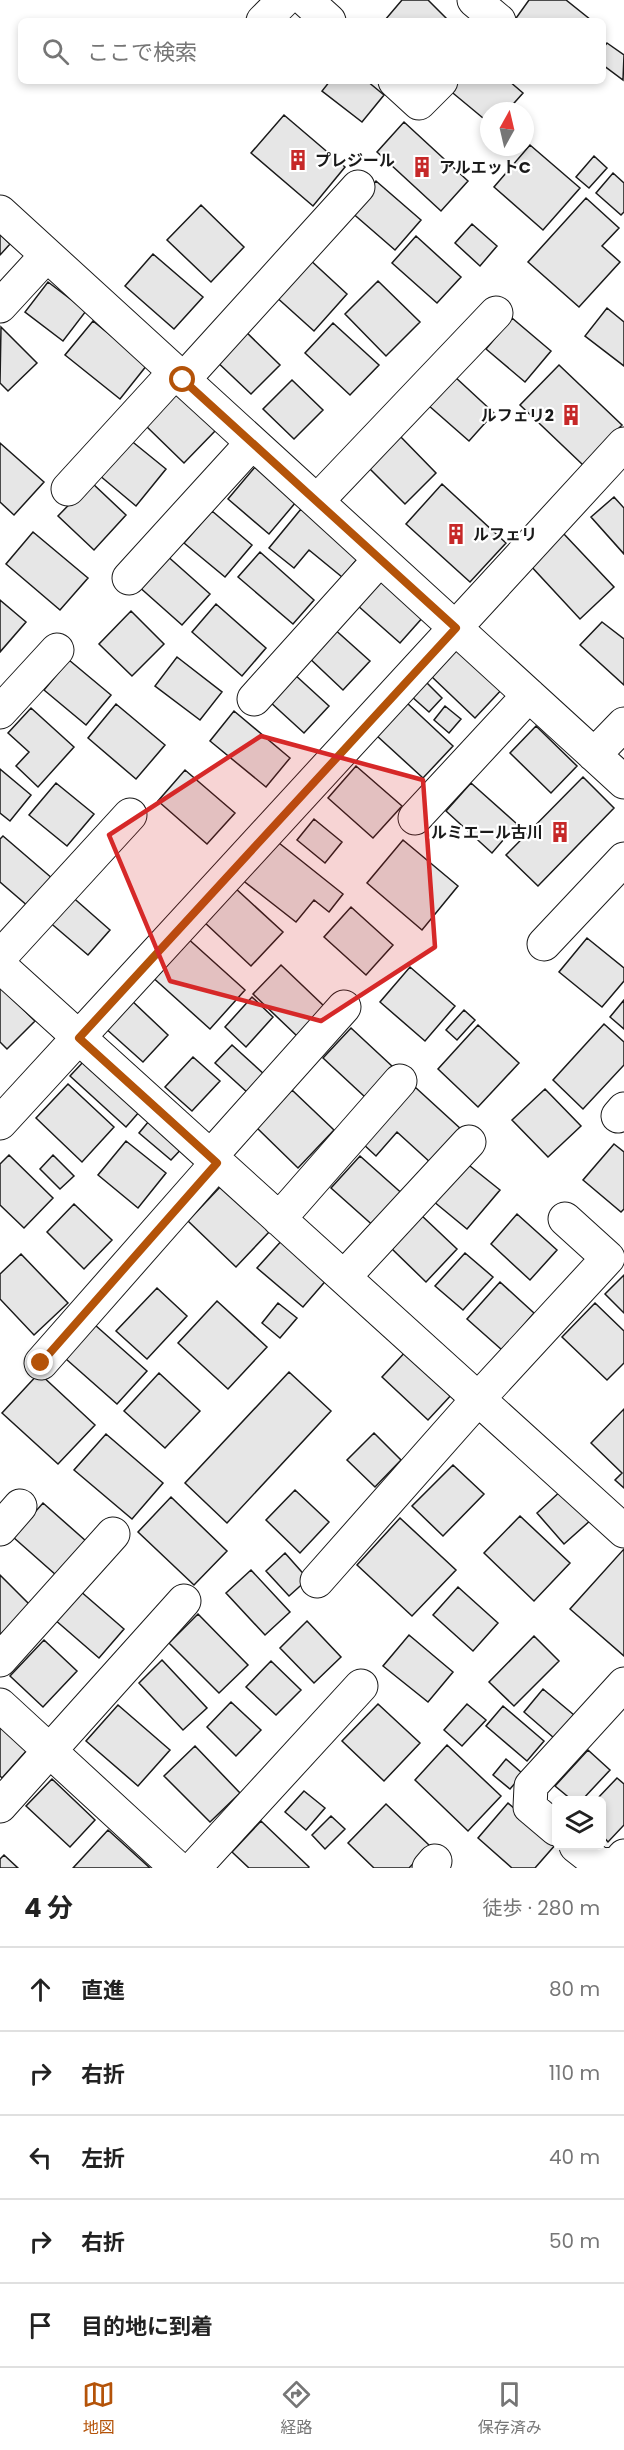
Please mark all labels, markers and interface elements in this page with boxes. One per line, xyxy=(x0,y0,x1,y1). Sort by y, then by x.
search box xyxy=(18,18,606,84)
icon: search xyxy=(39,35,72,68)
text: ここで検索 xyxy=(87,37,197,68)
north arrow xyxy=(480,102,534,156)
building icon: プレジール xyxy=(286,148,310,172)
place label: プレジール xyxy=(315,149,395,172)
building icon: アルエットC xyxy=(410,155,434,179)
place label: アルエットC xyxy=(439,156,531,179)
route start xyxy=(169,366,195,392)
building icon: ルフェリ2 xyxy=(559,403,583,427)
place label: ルフェリ2 xyxy=(481,404,554,427)
building icon: ルフェリ xyxy=(444,522,468,546)
place label: ルフェリ xyxy=(473,523,537,546)
building icon: ルミエール古川 xyxy=(548,820,572,844)
place label: ルミエール古川 xyxy=(431,821,543,844)
route end xyxy=(27,1349,53,1375)
map controls xyxy=(552,1796,606,1850)
button: layers xyxy=(552,1796,606,1850)
text: 4 分 xyxy=(24,1890,73,1926)
text: 徒歩 · 280 m xyxy=(482,1894,600,1922)
icon: ahead xyxy=(24,1973,57,2006)
text: 直進 xyxy=(81,1975,125,2006)
text: 80 m xyxy=(549,1975,600,2003)
icon: right xyxy=(24,2057,57,2090)
text: 右折 xyxy=(81,2059,125,2090)
text: 110 m xyxy=(549,2059,600,2087)
icon: left xyxy=(24,2141,57,2174)
text: 左折 xyxy=(81,2143,125,2174)
text: 40 m xyxy=(549,2143,600,2171)
icon: right xyxy=(24,2225,57,2258)
text: 右折 xyxy=(81,2227,125,2258)
text: 50 m xyxy=(549,2227,600,2255)
icon: arrive xyxy=(24,2309,57,2342)
text: 目的地に到着 xyxy=(81,2311,213,2342)
tab: 地図 xyxy=(82,2378,115,2440)
tab: 経路 xyxy=(280,2378,313,2440)
tab: 保存済み xyxy=(478,2378,542,2440)

